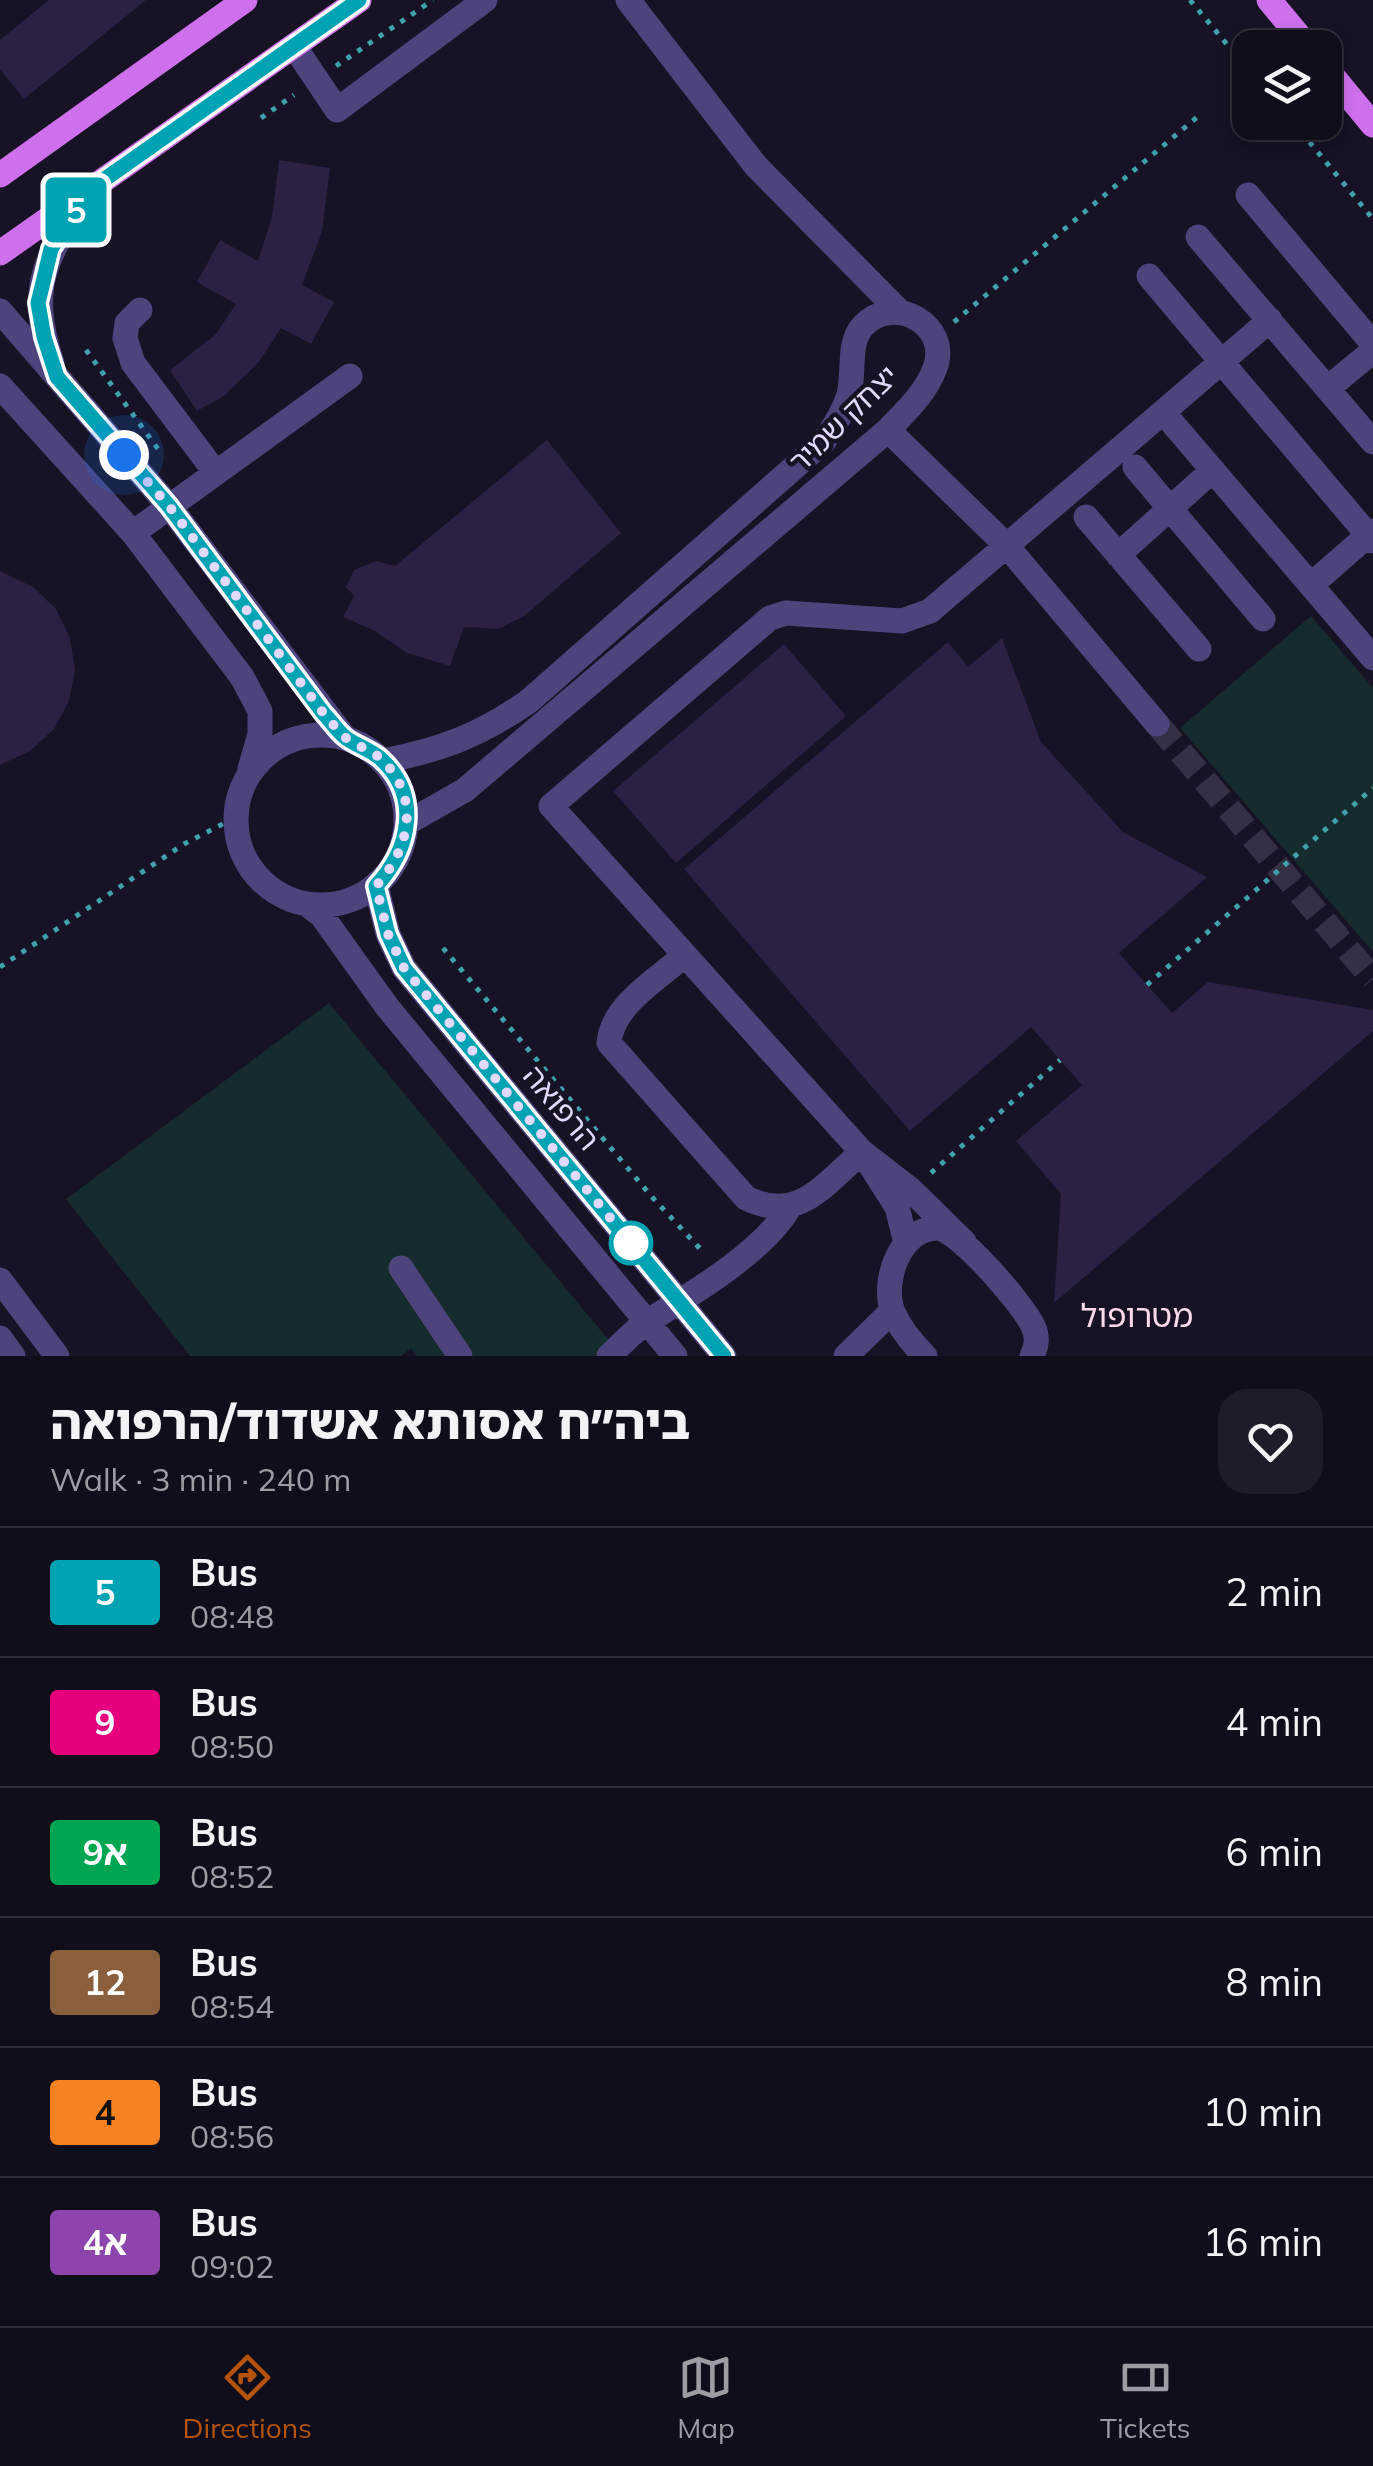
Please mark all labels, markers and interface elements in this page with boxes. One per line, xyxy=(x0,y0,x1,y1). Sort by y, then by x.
map controls xyxy=(1232,30,1342,140)
button: layers xyxy=(1232,30,1342,140)
line badge: 5 xyxy=(44,178,108,242)
text: 5 xyxy=(65,188,87,232)
street label: יצחק שמיר xyxy=(781,357,906,480)
your location xyxy=(99,430,149,480)
street label: הרפואה xyxy=(515,1057,608,1157)
unlabelled marker xyxy=(610,1222,652,1264)
district label: מטרופול xyxy=(1081,1295,1193,1335)
button: heart xyxy=(1218,1389,1323,1494)
text: ביה״ח אסותא אשדוד/הרפואה xyxy=(50,1391,690,1451)
text: Walk · 3 min · 240 m xyxy=(50,1459,351,1499)
text: Bus xyxy=(190,1548,258,1596)
text: 2 min xyxy=(1226,1568,1323,1616)
text: 5 xyxy=(94,1570,116,1614)
text: 08:48 xyxy=(190,1596,274,1636)
text: Bus xyxy=(190,1678,258,1726)
text: 4 min xyxy=(1226,1698,1323,1746)
text: 9 xyxy=(94,1700,116,1744)
text: 08:50 xyxy=(190,1726,274,1766)
text: Bus xyxy=(190,1808,258,1856)
text: 6 min xyxy=(1226,1828,1323,1876)
text: 9א xyxy=(83,1830,127,1874)
text: 08:52 xyxy=(190,1856,274,1896)
text: Bus xyxy=(190,1938,258,1986)
text: 8 min xyxy=(1226,1958,1323,2006)
text: 12 xyxy=(84,1960,126,2004)
text: 08:54 xyxy=(190,1986,274,2026)
text: Bus xyxy=(190,2068,258,2116)
text: 10 min xyxy=(1203,2088,1323,2136)
text: 4 xyxy=(94,2090,116,2134)
text: 08:56 xyxy=(190,2116,274,2156)
text: Bus xyxy=(190,2198,258,2246)
text: 16 min xyxy=(1203,2218,1323,2266)
text: 4א xyxy=(83,2220,127,2264)
text: 09:02 xyxy=(190,2246,274,2286)
tab: Directions xyxy=(183,2350,312,2445)
tab: Map xyxy=(677,2350,735,2445)
tab: Tickets xyxy=(1100,2350,1190,2445)

